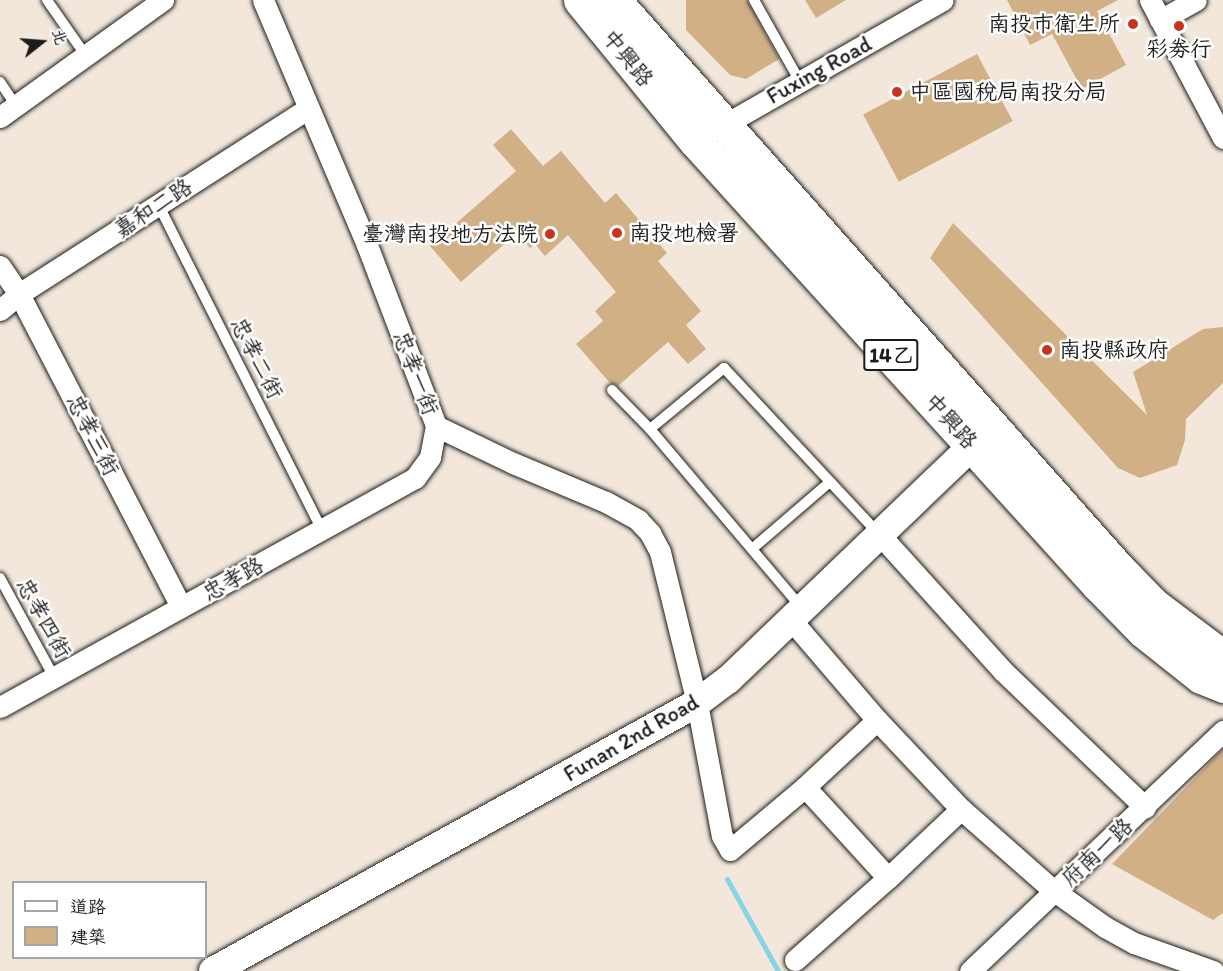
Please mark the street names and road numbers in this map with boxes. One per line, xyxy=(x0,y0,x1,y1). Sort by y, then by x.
street label: 中興路 xyxy=(597,24,659,92)
street label: Fuxing Road xyxy=(762,31,876,109)
street label: 嘉和二路 xyxy=(109,173,197,243)
street label: 忠孝二街 xyxy=(225,313,289,403)
street label: 忠孝一街 xyxy=(388,327,444,419)
road number: 14乙 xyxy=(862,337,920,373)
street label: 中興路 xyxy=(919,388,983,454)
street label: 忠孝三街 xyxy=(61,390,125,480)
street label: 忠孝路 xyxy=(198,551,268,607)
street label: 忠孝四街 xyxy=(11,573,77,663)
street label: Funan 2nd Road xyxy=(559,689,703,787)
street label: 府南一路 xyxy=(1056,812,1138,892)

